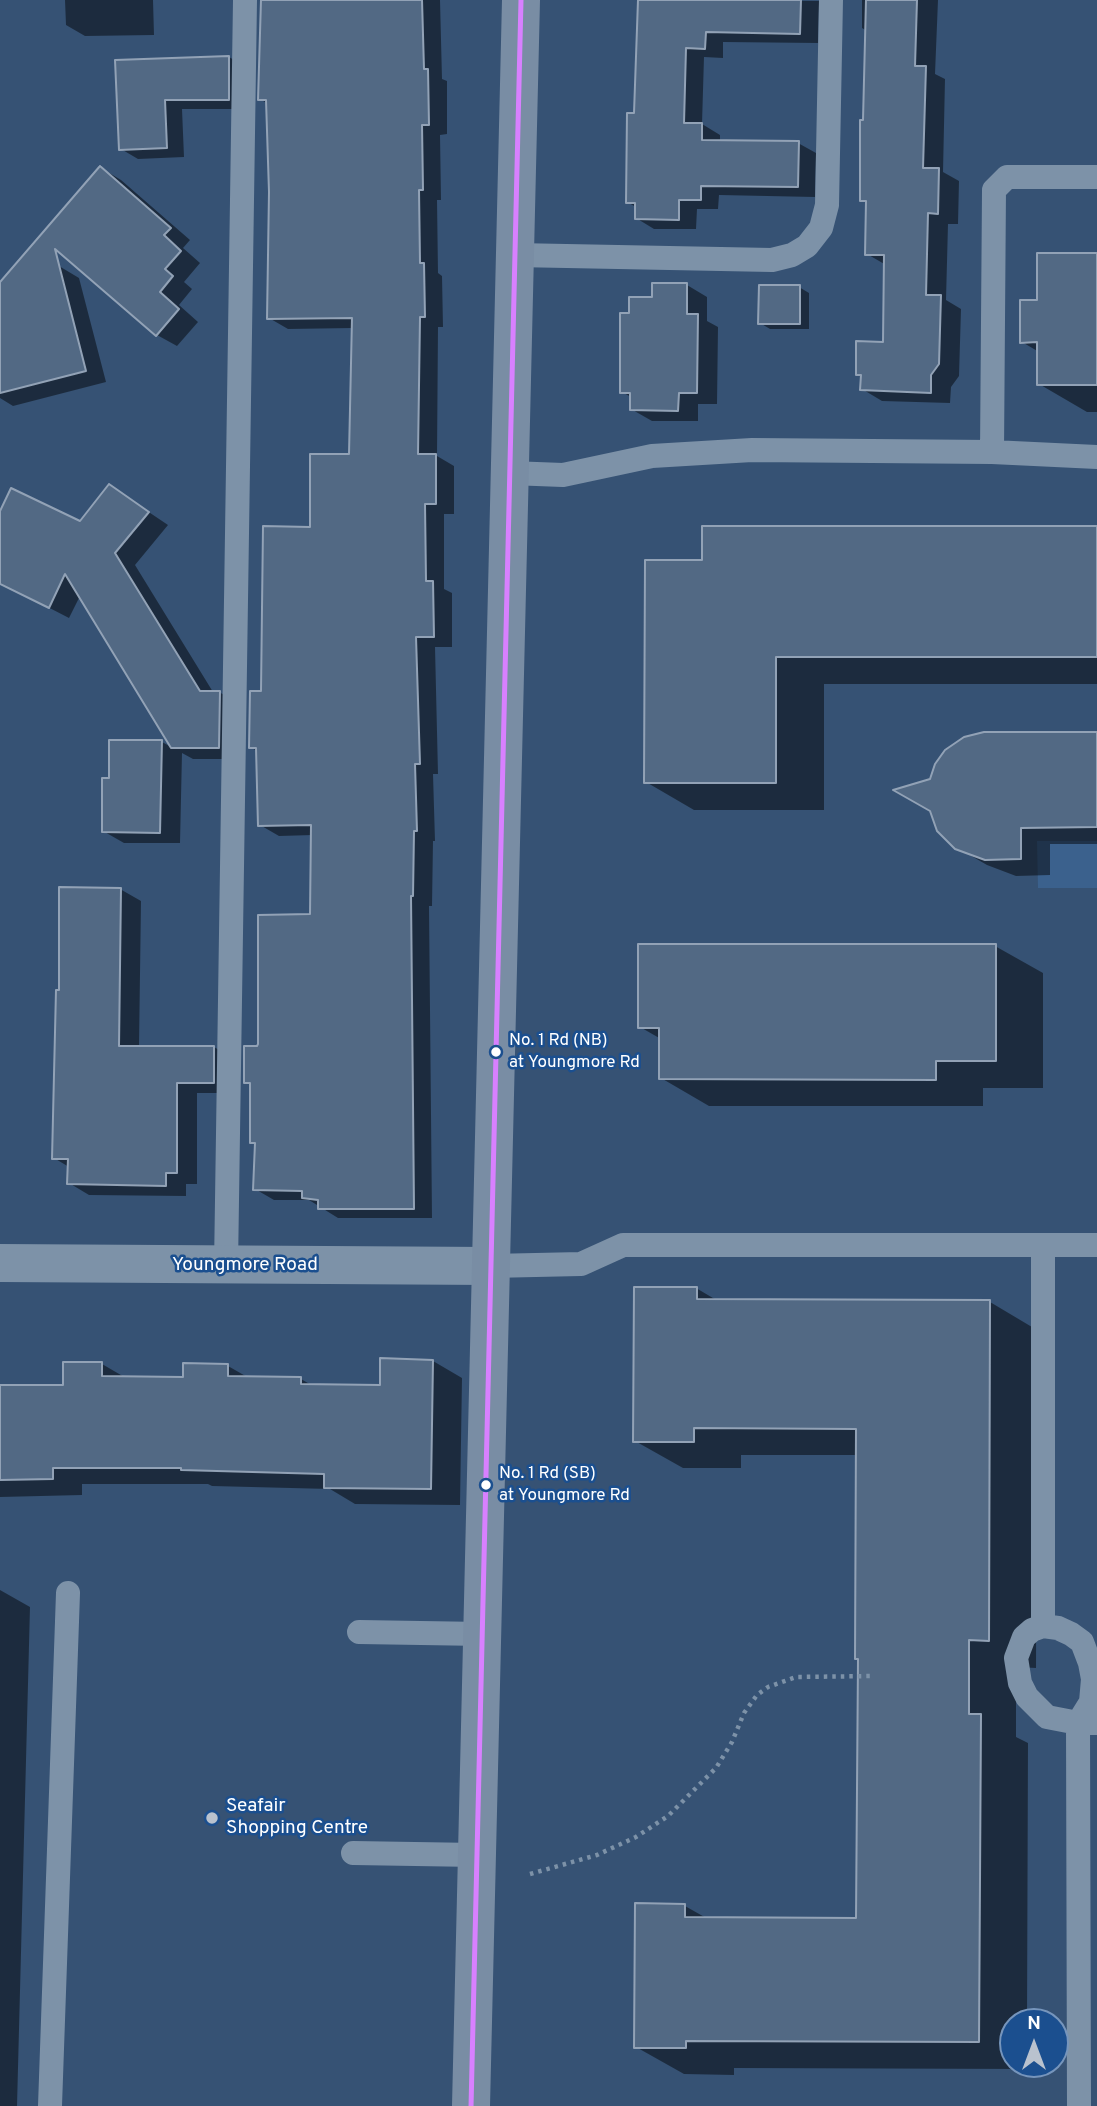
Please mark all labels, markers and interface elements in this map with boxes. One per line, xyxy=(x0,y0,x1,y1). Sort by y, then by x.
place label: No. 1 Rd (NB) at Youngmore Rd xyxy=(509,1032,640,1072)
marker: No. 1 Rd (NB) at Youngmore Rd xyxy=(489,1045,503,1059)
street label: Youngmore Road xyxy=(172,1255,318,1277)
place label: No. 1 Rd (SB) at Youngmore Rd xyxy=(499,1465,630,1505)
marker: No. 1 Rd (SB) at Youngmore Rd xyxy=(479,1478,493,1492)
place label: Seafair Shopping Centre xyxy=(226,1796,368,1840)
marker: Seafair Shopping Centre xyxy=(204,1810,220,1826)
north arrow xyxy=(999,2008,1069,2078)
text: N xyxy=(1027,2012,1041,2036)

